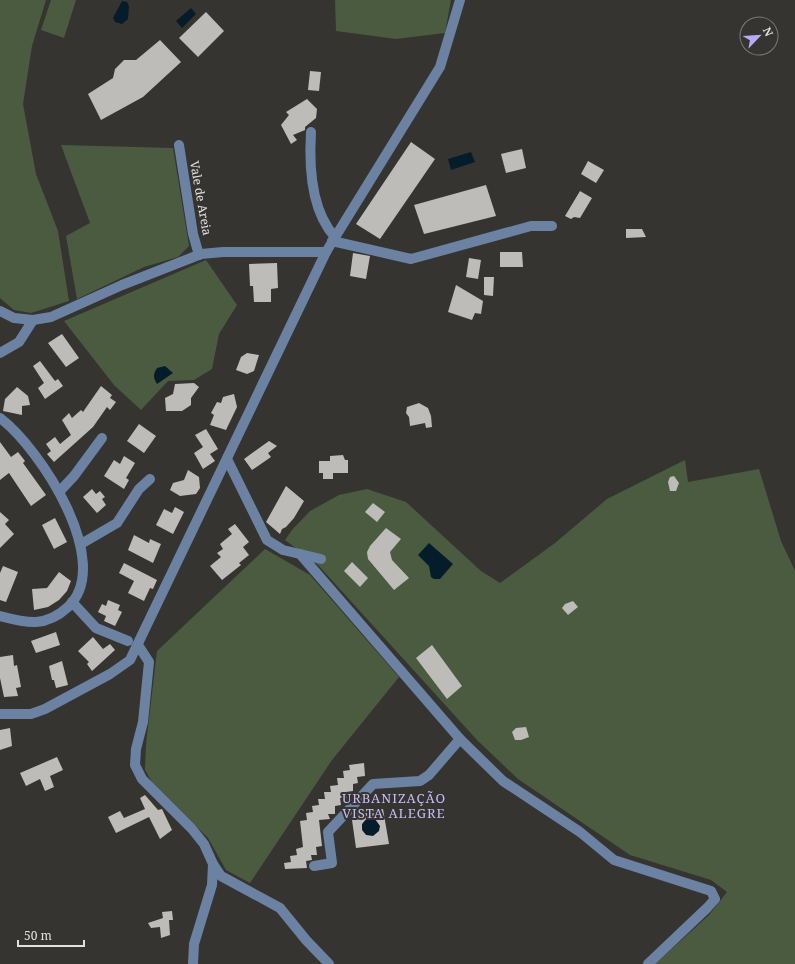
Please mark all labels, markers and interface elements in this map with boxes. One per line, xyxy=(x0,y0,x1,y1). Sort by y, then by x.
north arrow xyxy=(739,16,779,56)
text: N xyxy=(760,24,777,39)
street label: Vale de Areia xyxy=(186,159,216,237)
district label: URBANIZAÇÃO VISTA ALEGRE xyxy=(342,789,446,822)
scale bar xyxy=(18,922,84,948)
text: 50 m xyxy=(24,927,52,944)

